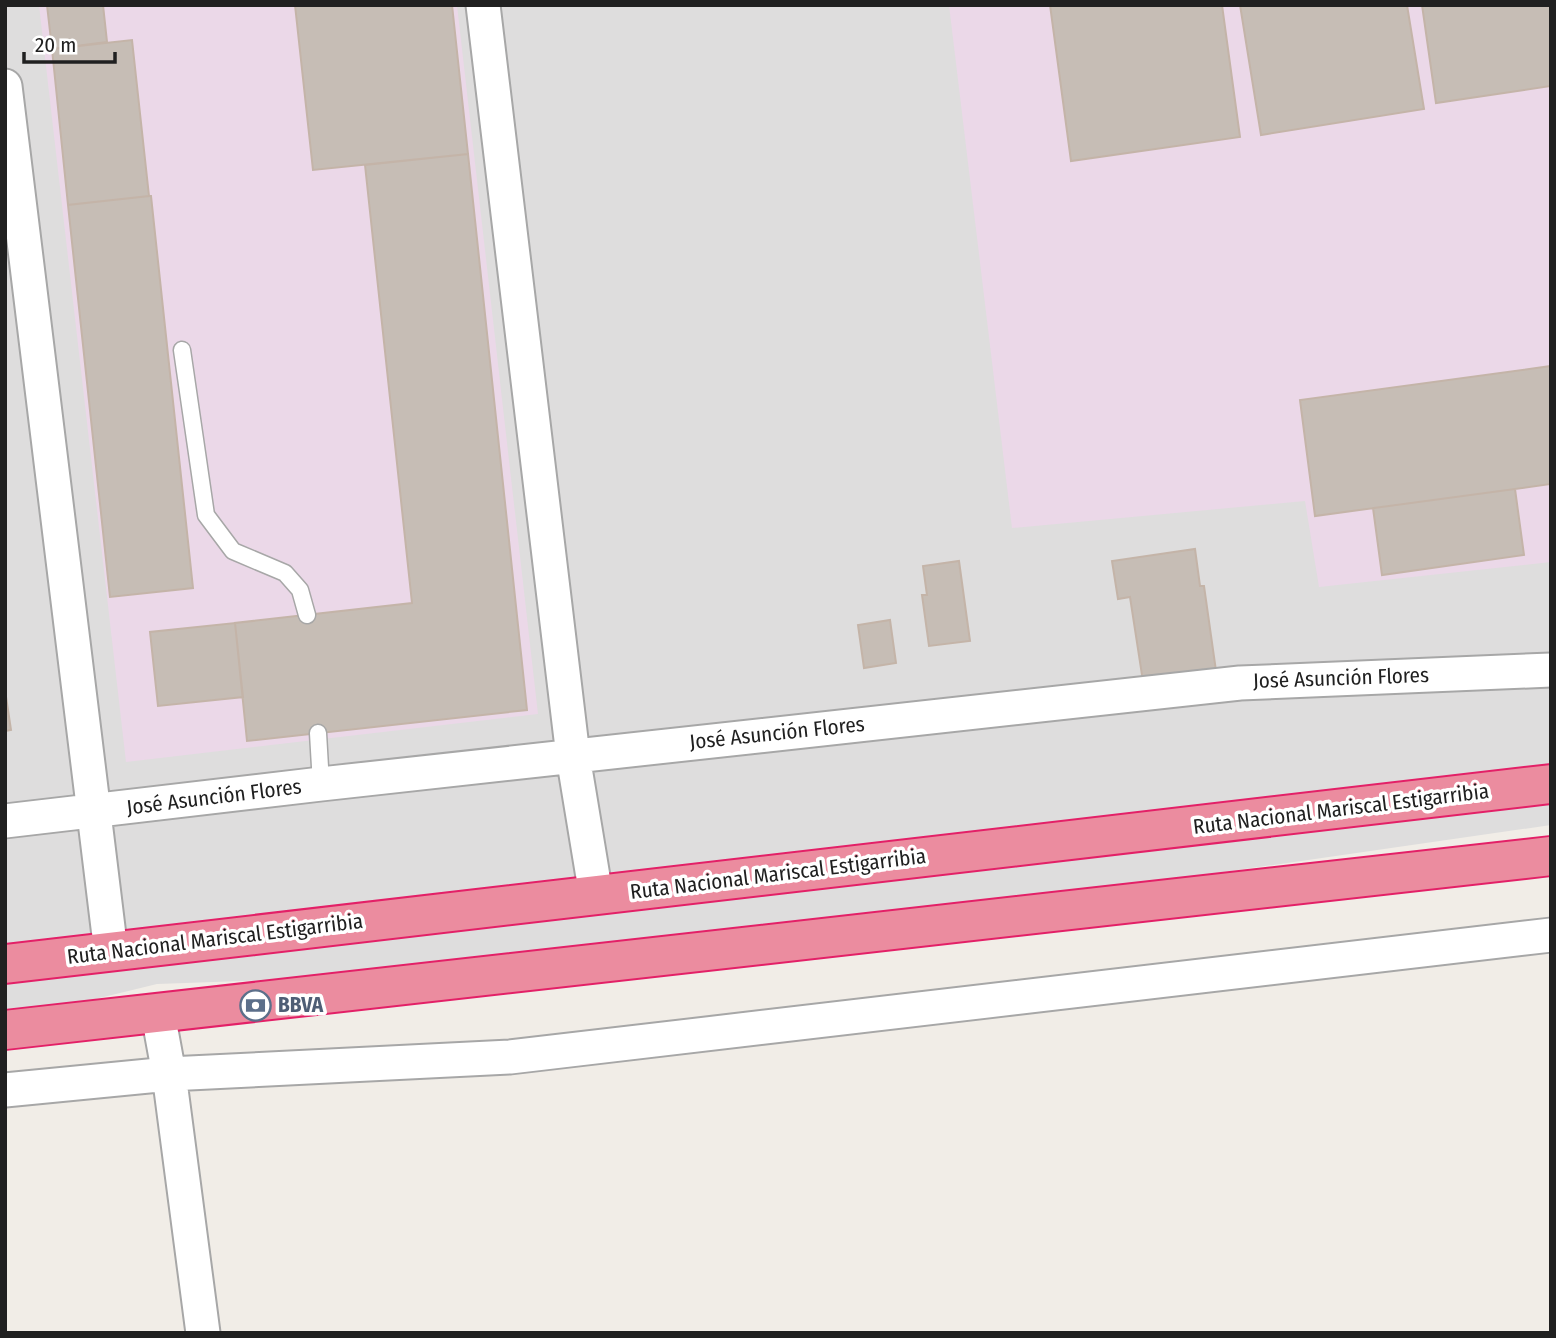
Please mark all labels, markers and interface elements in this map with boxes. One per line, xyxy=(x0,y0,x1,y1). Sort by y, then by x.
scale bar xyxy=(24,21,116,65)
text: 20 m xyxy=(35,32,76,58)
street label: José Asunción Flores xyxy=(1253,662,1429,694)
street label: José Asunción Flores xyxy=(688,711,866,755)
street label: José Asunción Flores xyxy=(125,773,303,821)
street label: Ruta Nacional Mariscal Estigarribia xyxy=(1192,778,1490,840)
street label: Ruta Nacional Mariscal Estigarribia xyxy=(629,843,927,905)
street label: Ruta Nacional Mariscal Estigarribia xyxy=(66,908,364,970)
bank icon: BBVA xyxy=(238,988,272,1022)
place label: BBVA xyxy=(278,992,324,1018)

